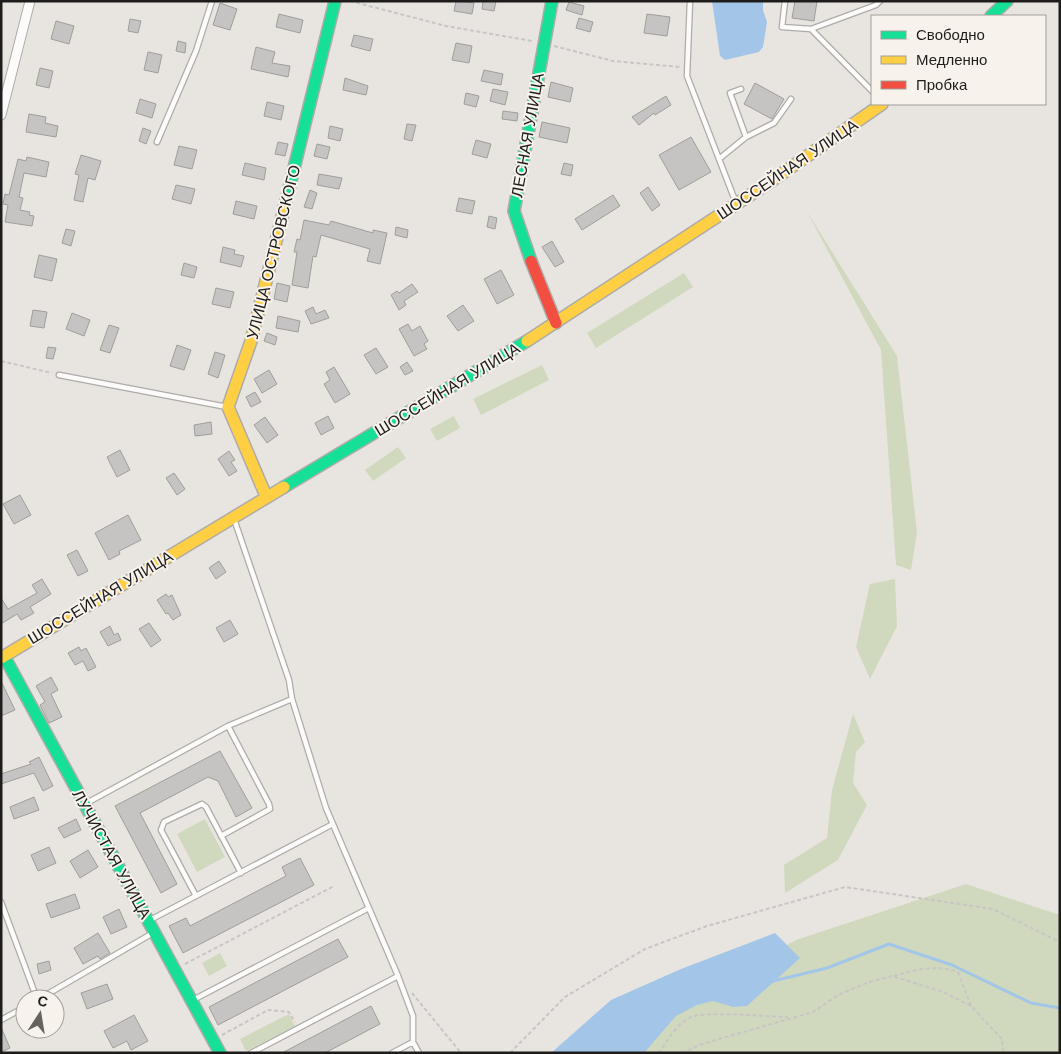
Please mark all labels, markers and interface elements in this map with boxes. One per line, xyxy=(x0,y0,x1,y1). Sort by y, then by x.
legend xyxy=(871,15,1046,105)
text: Свободно xyxy=(916,26,985,44)
text: Медленно xyxy=(916,51,987,69)
street label: ЛЕСНАЯ УЛИЦА xyxy=(507,71,548,199)
text: Пробка xyxy=(916,76,968,94)
street label: ШОССЕЙНАЯ УЛИЦА xyxy=(713,115,862,224)
street label: УЛИЦА ОСТРОВСКОГО xyxy=(243,163,304,341)
street label: ШОССЕЙНАЯ УЛИЦА xyxy=(371,338,523,440)
street label: ШОССЕЙНАЯ УЛИЦА xyxy=(24,546,176,648)
street label: ЛУЧИСТАЯ УЛИЦА xyxy=(68,786,155,923)
north arrow xyxy=(15,989,65,1039)
text: С xyxy=(36,992,49,1010)

